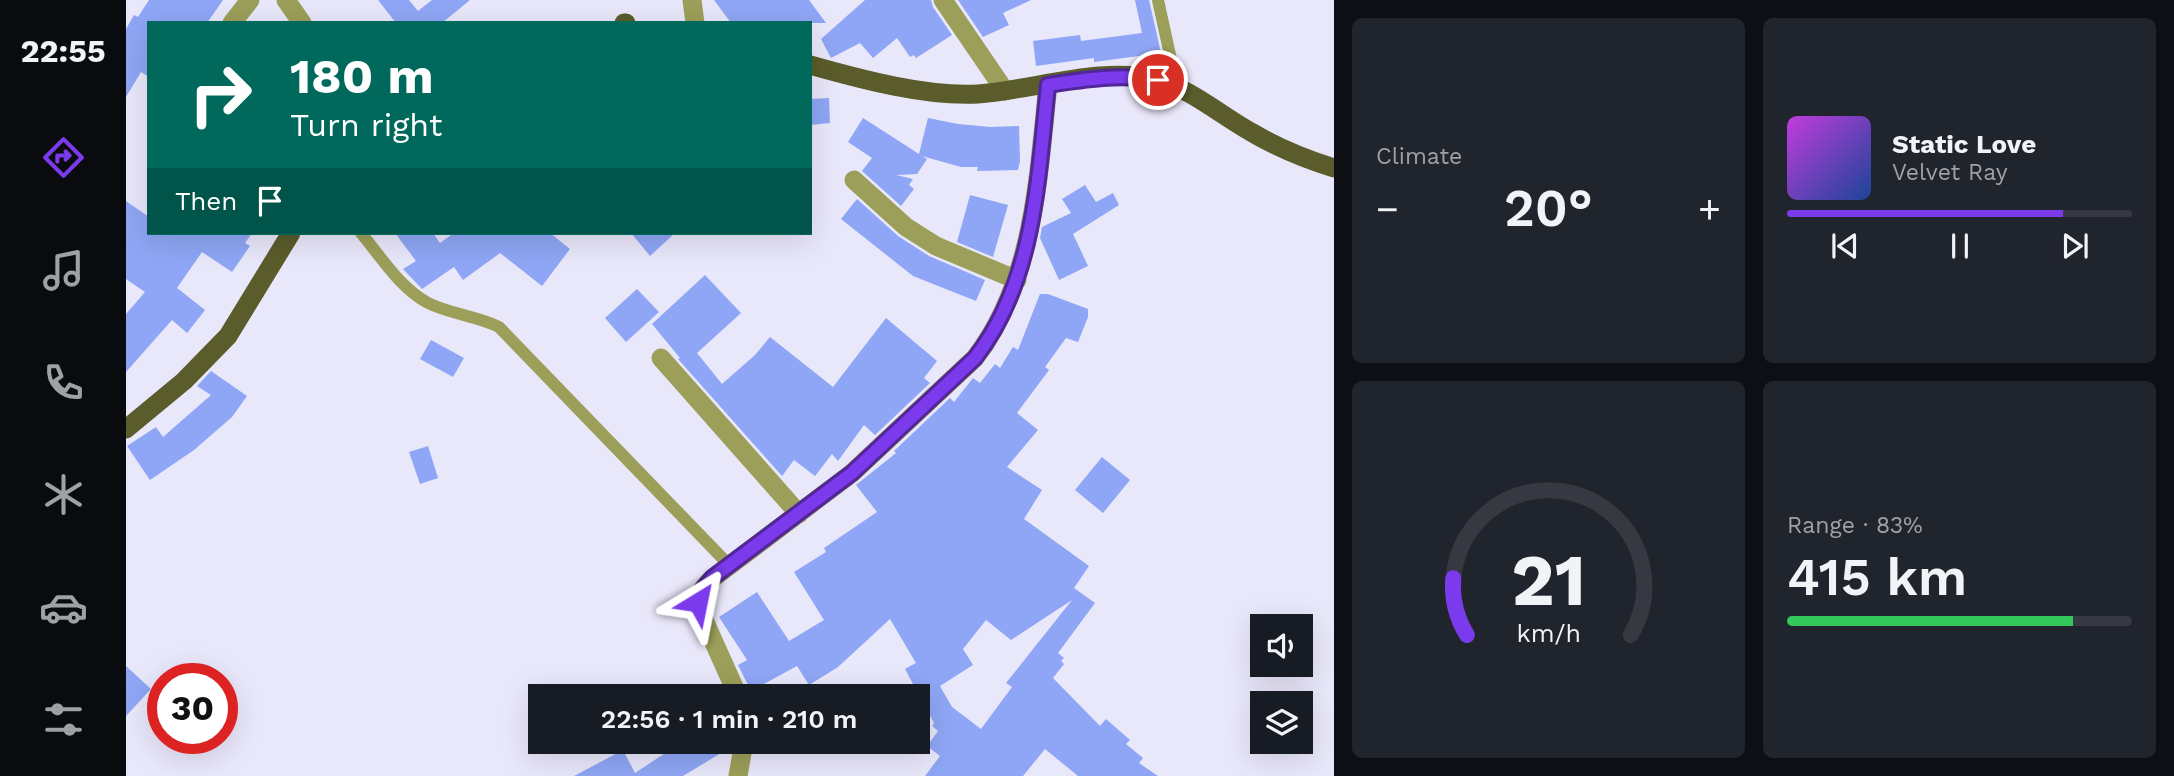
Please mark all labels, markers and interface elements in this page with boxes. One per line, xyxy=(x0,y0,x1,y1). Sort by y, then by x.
text: 22:55 xyxy=(20,32,106,70)
text: 180 m xyxy=(290,47,434,105)
icon: right xyxy=(175,49,266,140)
pin xyxy=(1128,50,1188,110)
icon: arrive xyxy=(1139,61,1177,99)
text: Turn right xyxy=(290,106,442,144)
text: Static Love xyxy=(1892,129,2036,159)
icon: directions xyxy=(39,133,88,182)
text: Climate xyxy=(1376,143,1462,170)
text: Velvet Ray xyxy=(1892,159,2008,186)
text: 20° xyxy=(1504,178,1593,239)
icon: arrive xyxy=(251,182,289,220)
text: Then xyxy=(175,186,237,216)
text: − xyxy=(1376,187,1399,231)
text: + xyxy=(1698,187,1721,231)
icon: previous xyxy=(1826,227,1864,265)
icon: pause xyxy=(1941,227,1979,265)
icon: next xyxy=(2056,227,2094,265)
icon: music xyxy=(39,246,88,295)
icon: phone xyxy=(39,358,88,407)
icon: climate xyxy=(39,470,88,519)
text: Range · 83% xyxy=(1787,512,1923,539)
text: 21 xyxy=(1511,538,1586,624)
text: 415 km xyxy=(1787,547,1967,608)
position arrow xyxy=(661,565,735,639)
icon: car xyxy=(39,583,88,632)
map controls xyxy=(1250,614,1313,754)
button: sound xyxy=(1250,614,1313,677)
text: km/h xyxy=(1516,619,1581,648)
speed limit sign: 30 xyxy=(147,663,238,754)
button: layers xyxy=(1250,691,1313,754)
icon: filters xyxy=(39,695,88,744)
text: 22:56 · 1 min · 210 m xyxy=(601,704,857,734)

